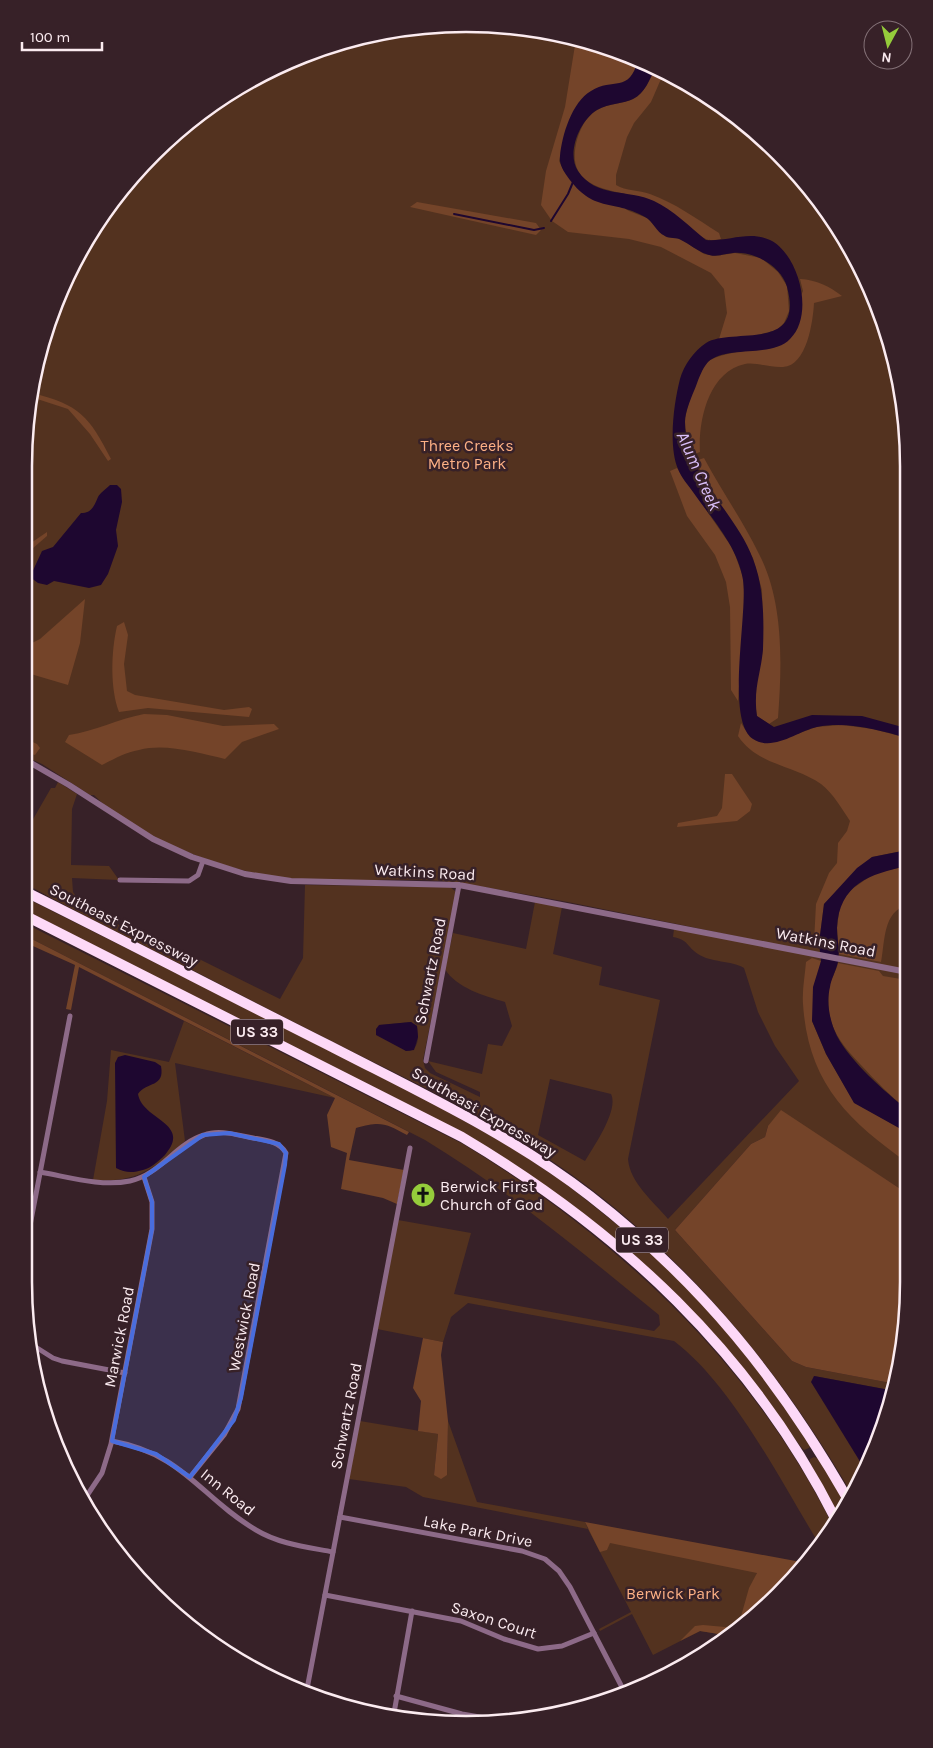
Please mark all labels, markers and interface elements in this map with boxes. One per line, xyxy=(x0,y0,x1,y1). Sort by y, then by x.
scale bar xyxy=(22,20,102,52)
north arrow xyxy=(863,20,913,70)
text: 100 m xyxy=(30,28,70,46)
text: N xyxy=(880,48,892,66)
water label: Alum Creek xyxy=(672,428,727,515)
park label: Three Creeks Metro Park xyxy=(420,436,514,473)
street label: Watkins Road xyxy=(374,860,476,884)
street label: Southeast Expressway xyxy=(47,879,202,971)
street label: Schwartz Road xyxy=(410,916,450,1026)
street label: Watkins Road xyxy=(775,923,877,961)
road number: US 33 xyxy=(231,1020,283,1044)
street label: Southeast Expressway xyxy=(408,1063,560,1162)
place label: Berwick First Church of God xyxy=(440,1177,543,1214)
church icon: Berwick First Church of God xyxy=(410,1182,436,1208)
road number: US 33 xyxy=(616,1228,668,1252)
street label: Westwick Road xyxy=(224,1261,264,1373)
street label: Marwick Road xyxy=(100,1285,138,1389)
street label: Schwartz Road xyxy=(326,1361,366,1471)
street label: Inn Road xyxy=(197,1464,259,1520)
street label: Lake Park Drive xyxy=(422,1511,534,1551)
park label: Berwick Park xyxy=(626,1584,720,1603)
street label: Saxon Court xyxy=(449,1597,539,1643)

